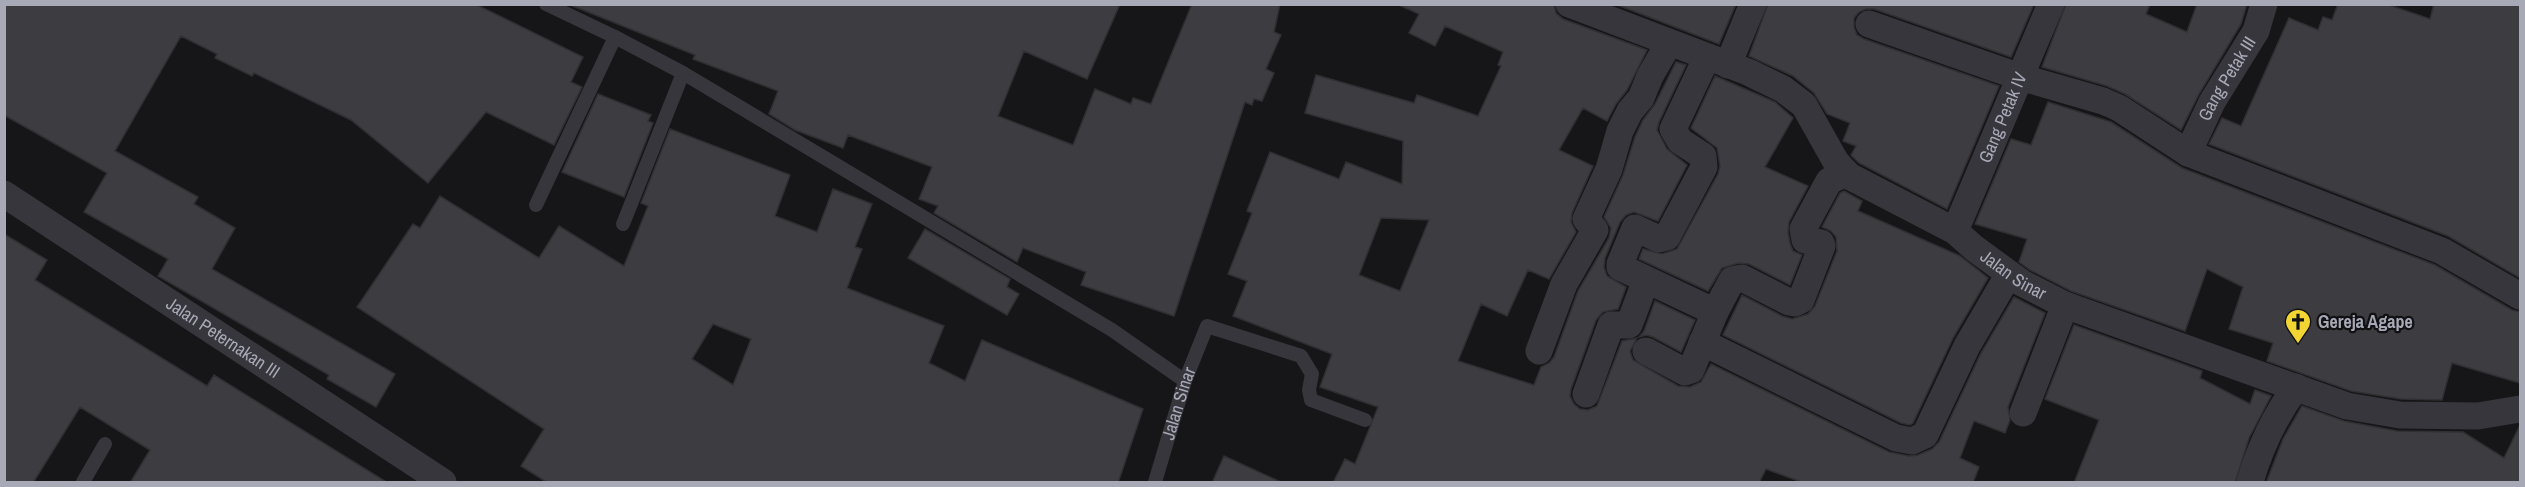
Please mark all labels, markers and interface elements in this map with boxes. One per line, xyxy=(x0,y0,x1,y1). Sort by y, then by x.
street label: Gang Petak III xyxy=(2192,32,2262,125)
street label: Gang Petak IV xyxy=(1972,68,2033,167)
street label: Jalan Sinar xyxy=(1975,244,2051,305)
street label: Jalan Peternakan III xyxy=(162,291,285,384)
church icon: Gereja Agape xyxy=(2283,307,2313,345)
place label: Gereja Agape xyxy=(2318,309,2413,334)
street label: Jalan Sinar xyxy=(1155,363,1201,443)

